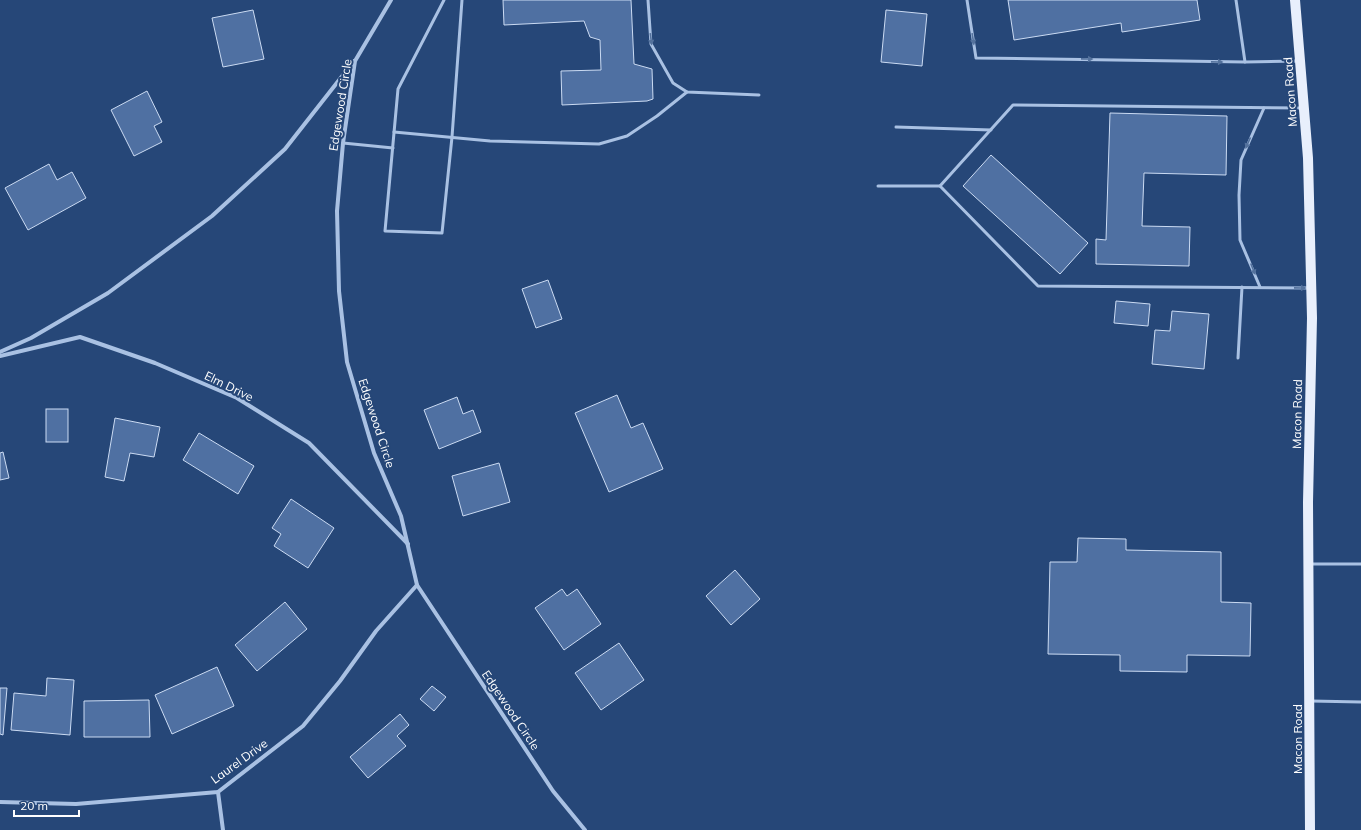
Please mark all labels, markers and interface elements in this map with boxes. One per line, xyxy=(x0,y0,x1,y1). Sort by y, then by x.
one-way arrow xyxy=(970,32,976,45)
one-way arrow xyxy=(647,33,654,45)
one-way arrow xyxy=(1081,56,1093,63)
street label: Macon Road xyxy=(1280,57,1300,127)
street label: Edgewood Circle xyxy=(325,58,355,152)
one-way arrow xyxy=(1211,58,1223,65)
one-way arrow xyxy=(1245,138,1251,150)
one-way arrow xyxy=(1250,264,1256,276)
one-way arrow xyxy=(1294,284,1306,291)
street label: Elm Drive xyxy=(202,368,256,404)
street label: Edgewood Circle xyxy=(356,376,398,470)
street label: Macon Road xyxy=(1289,379,1305,449)
street label: Edgewood Circle xyxy=(479,667,543,753)
street label: Macon Road xyxy=(1290,704,1305,774)
street label: Laurel Drive xyxy=(208,735,270,787)
scale bar xyxy=(14,792,79,818)
text: 20 m xyxy=(20,798,48,813)

